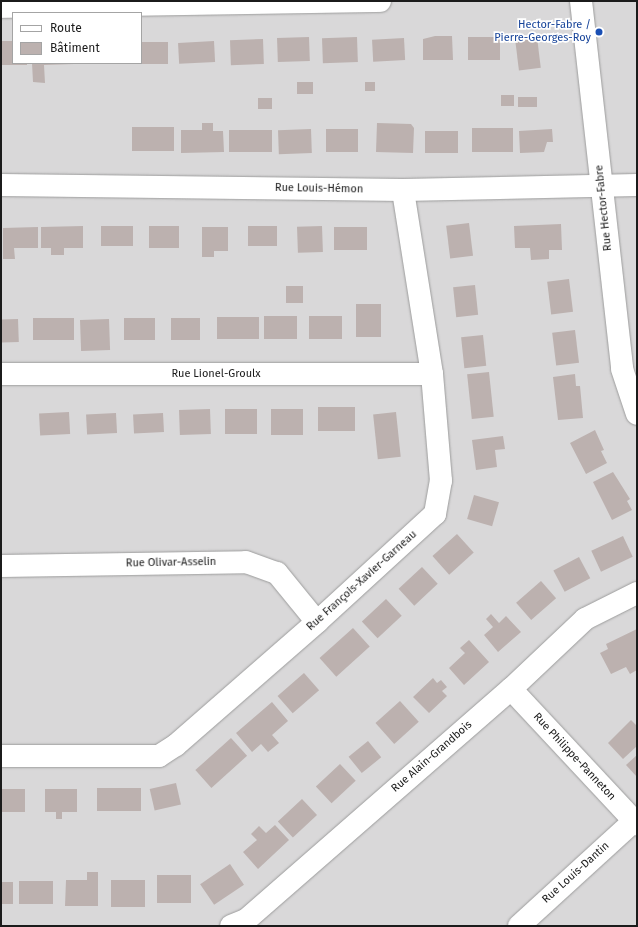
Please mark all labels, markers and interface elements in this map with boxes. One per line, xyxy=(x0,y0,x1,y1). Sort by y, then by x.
legend xyxy=(12,12,142,64)
place label: Hector-Fabre / Pierre-Georges-Roy xyxy=(494,19,591,45)
text: Route xyxy=(50,21,82,35)
marker: Hector-Fabre / Pierre-Georges-Roy xyxy=(594,27,604,37)
text: Bâtiment xyxy=(50,41,100,55)
street label: Rue Hector-Fabre xyxy=(593,164,615,252)
street label: Rue Louis-Hémon xyxy=(275,182,363,196)
street label: Rue Lionel-Groulx xyxy=(171,367,261,381)
street label: Rue François-Xavier-Garneau xyxy=(304,528,420,634)
street label: Rue Olivar-Asselin xyxy=(126,556,216,570)
street label: Rue Philippe-Panneton xyxy=(530,711,618,803)
street label: Rue Alain-Grandbois xyxy=(389,718,475,796)
street label: Rue Louis-Dantin xyxy=(540,839,612,907)

